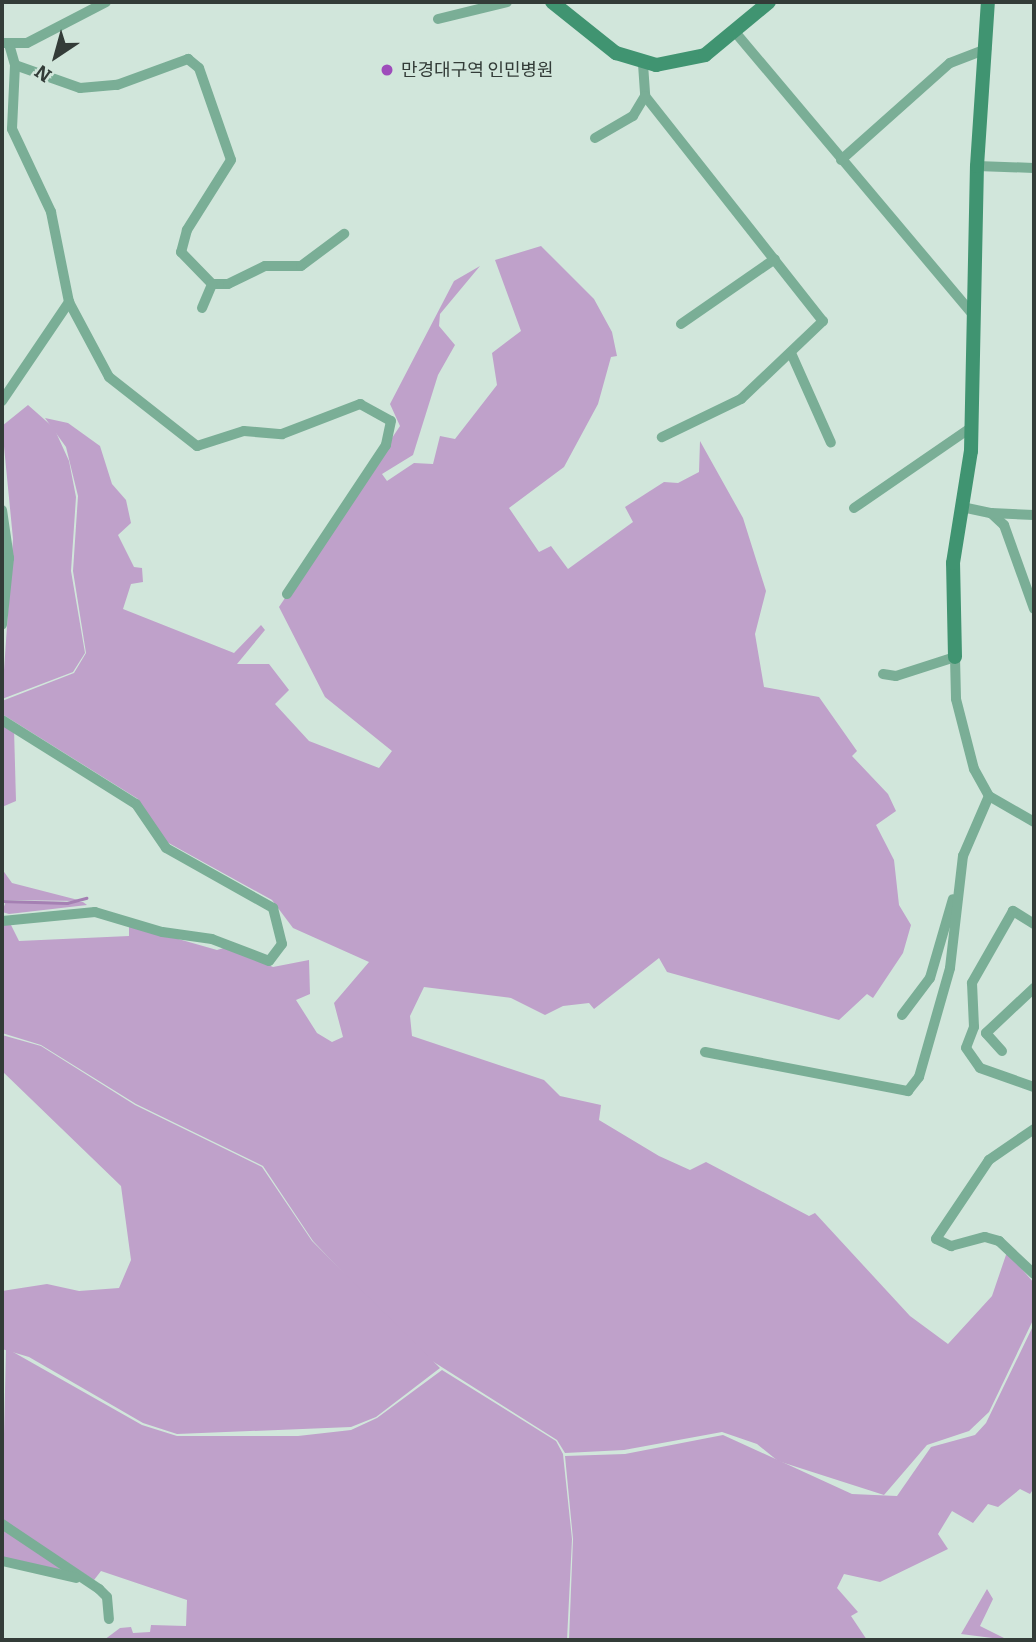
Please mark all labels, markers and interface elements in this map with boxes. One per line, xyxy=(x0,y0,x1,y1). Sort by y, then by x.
north arrow xyxy=(21,21,91,91)
place label: 만경대구역 인민병원 xyxy=(401,59,554,81)
text: N xyxy=(31,60,56,87)
marker: 만경대구역 인민병원 xyxy=(379,62,395,78)

